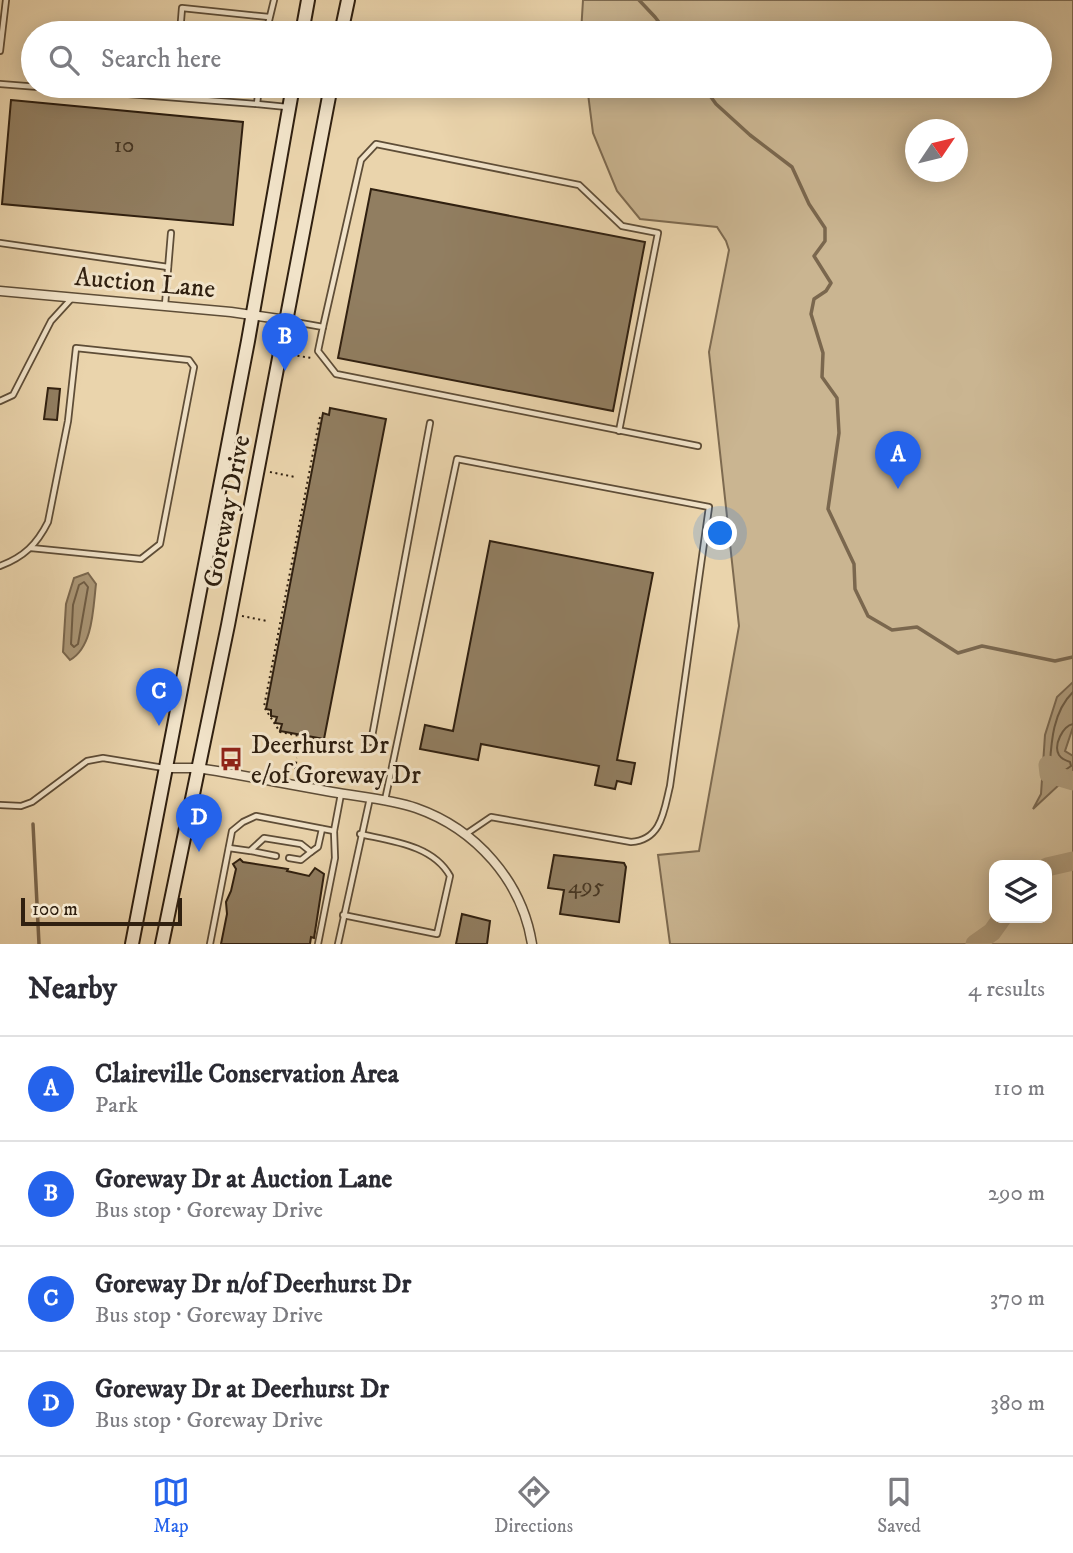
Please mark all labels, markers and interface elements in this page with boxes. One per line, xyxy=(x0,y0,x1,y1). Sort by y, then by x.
search box xyxy=(21,21,1052,98)
icon: search xyxy=(45,41,83,79)
text: Search here xyxy=(101,43,221,76)
north arrow xyxy=(905,119,968,182)
house number: 10 xyxy=(114,131,134,160)
street label: Auction Lane xyxy=(73,261,217,306)
pin: B xyxy=(262,313,308,371)
pin: A xyxy=(875,431,921,489)
street label: Goreway Drive xyxy=(197,432,258,590)
your location xyxy=(703,516,737,550)
pin: C xyxy=(136,668,182,726)
place label: Deerhurst Dr e/of Goreway Dr xyxy=(251,729,421,792)
bus stop icon: Deerhurst Dr e/of Goreway Dr xyxy=(217,745,245,773)
pin: D xyxy=(176,794,222,852)
map controls xyxy=(989,860,1052,923)
button: layers xyxy=(989,860,1052,923)
house number: 495 xyxy=(568,872,604,901)
scale bar xyxy=(21,895,182,927)
text: 100 m xyxy=(32,898,78,921)
text: Nearby xyxy=(28,971,117,1008)
text: 4 results xyxy=(968,975,1045,1004)
text: Claireville Conservation Area xyxy=(95,1058,399,1091)
text: A xyxy=(44,1074,58,1103)
text: 110 m xyxy=(994,1074,1045,1103)
text: Park xyxy=(95,1091,138,1120)
text: Goreway Dr at Auction Lane xyxy=(95,1163,392,1196)
text: B xyxy=(44,1179,58,1208)
text: 290 m xyxy=(988,1179,1045,1208)
text: Bus stop · Goreway Drive xyxy=(95,1196,323,1225)
text: Goreway Dr n/of Deerhurst Dr xyxy=(95,1268,411,1301)
text: C xyxy=(43,1284,59,1313)
text: 370 m xyxy=(990,1284,1045,1313)
text: Bus stop · Goreway Drive xyxy=(95,1301,323,1330)
text: Goreway Dr at Deerhurst Dr xyxy=(95,1373,389,1406)
text: D xyxy=(42,1389,60,1418)
text: 380 m xyxy=(990,1389,1045,1418)
text: Bus stop · Goreway Drive xyxy=(95,1406,323,1435)
tab: Map xyxy=(152,1473,190,1538)
tab: Directions xyxy=(494,1473,573,1538)
tab: Saved xyxy=(877,1473,921,1538)

